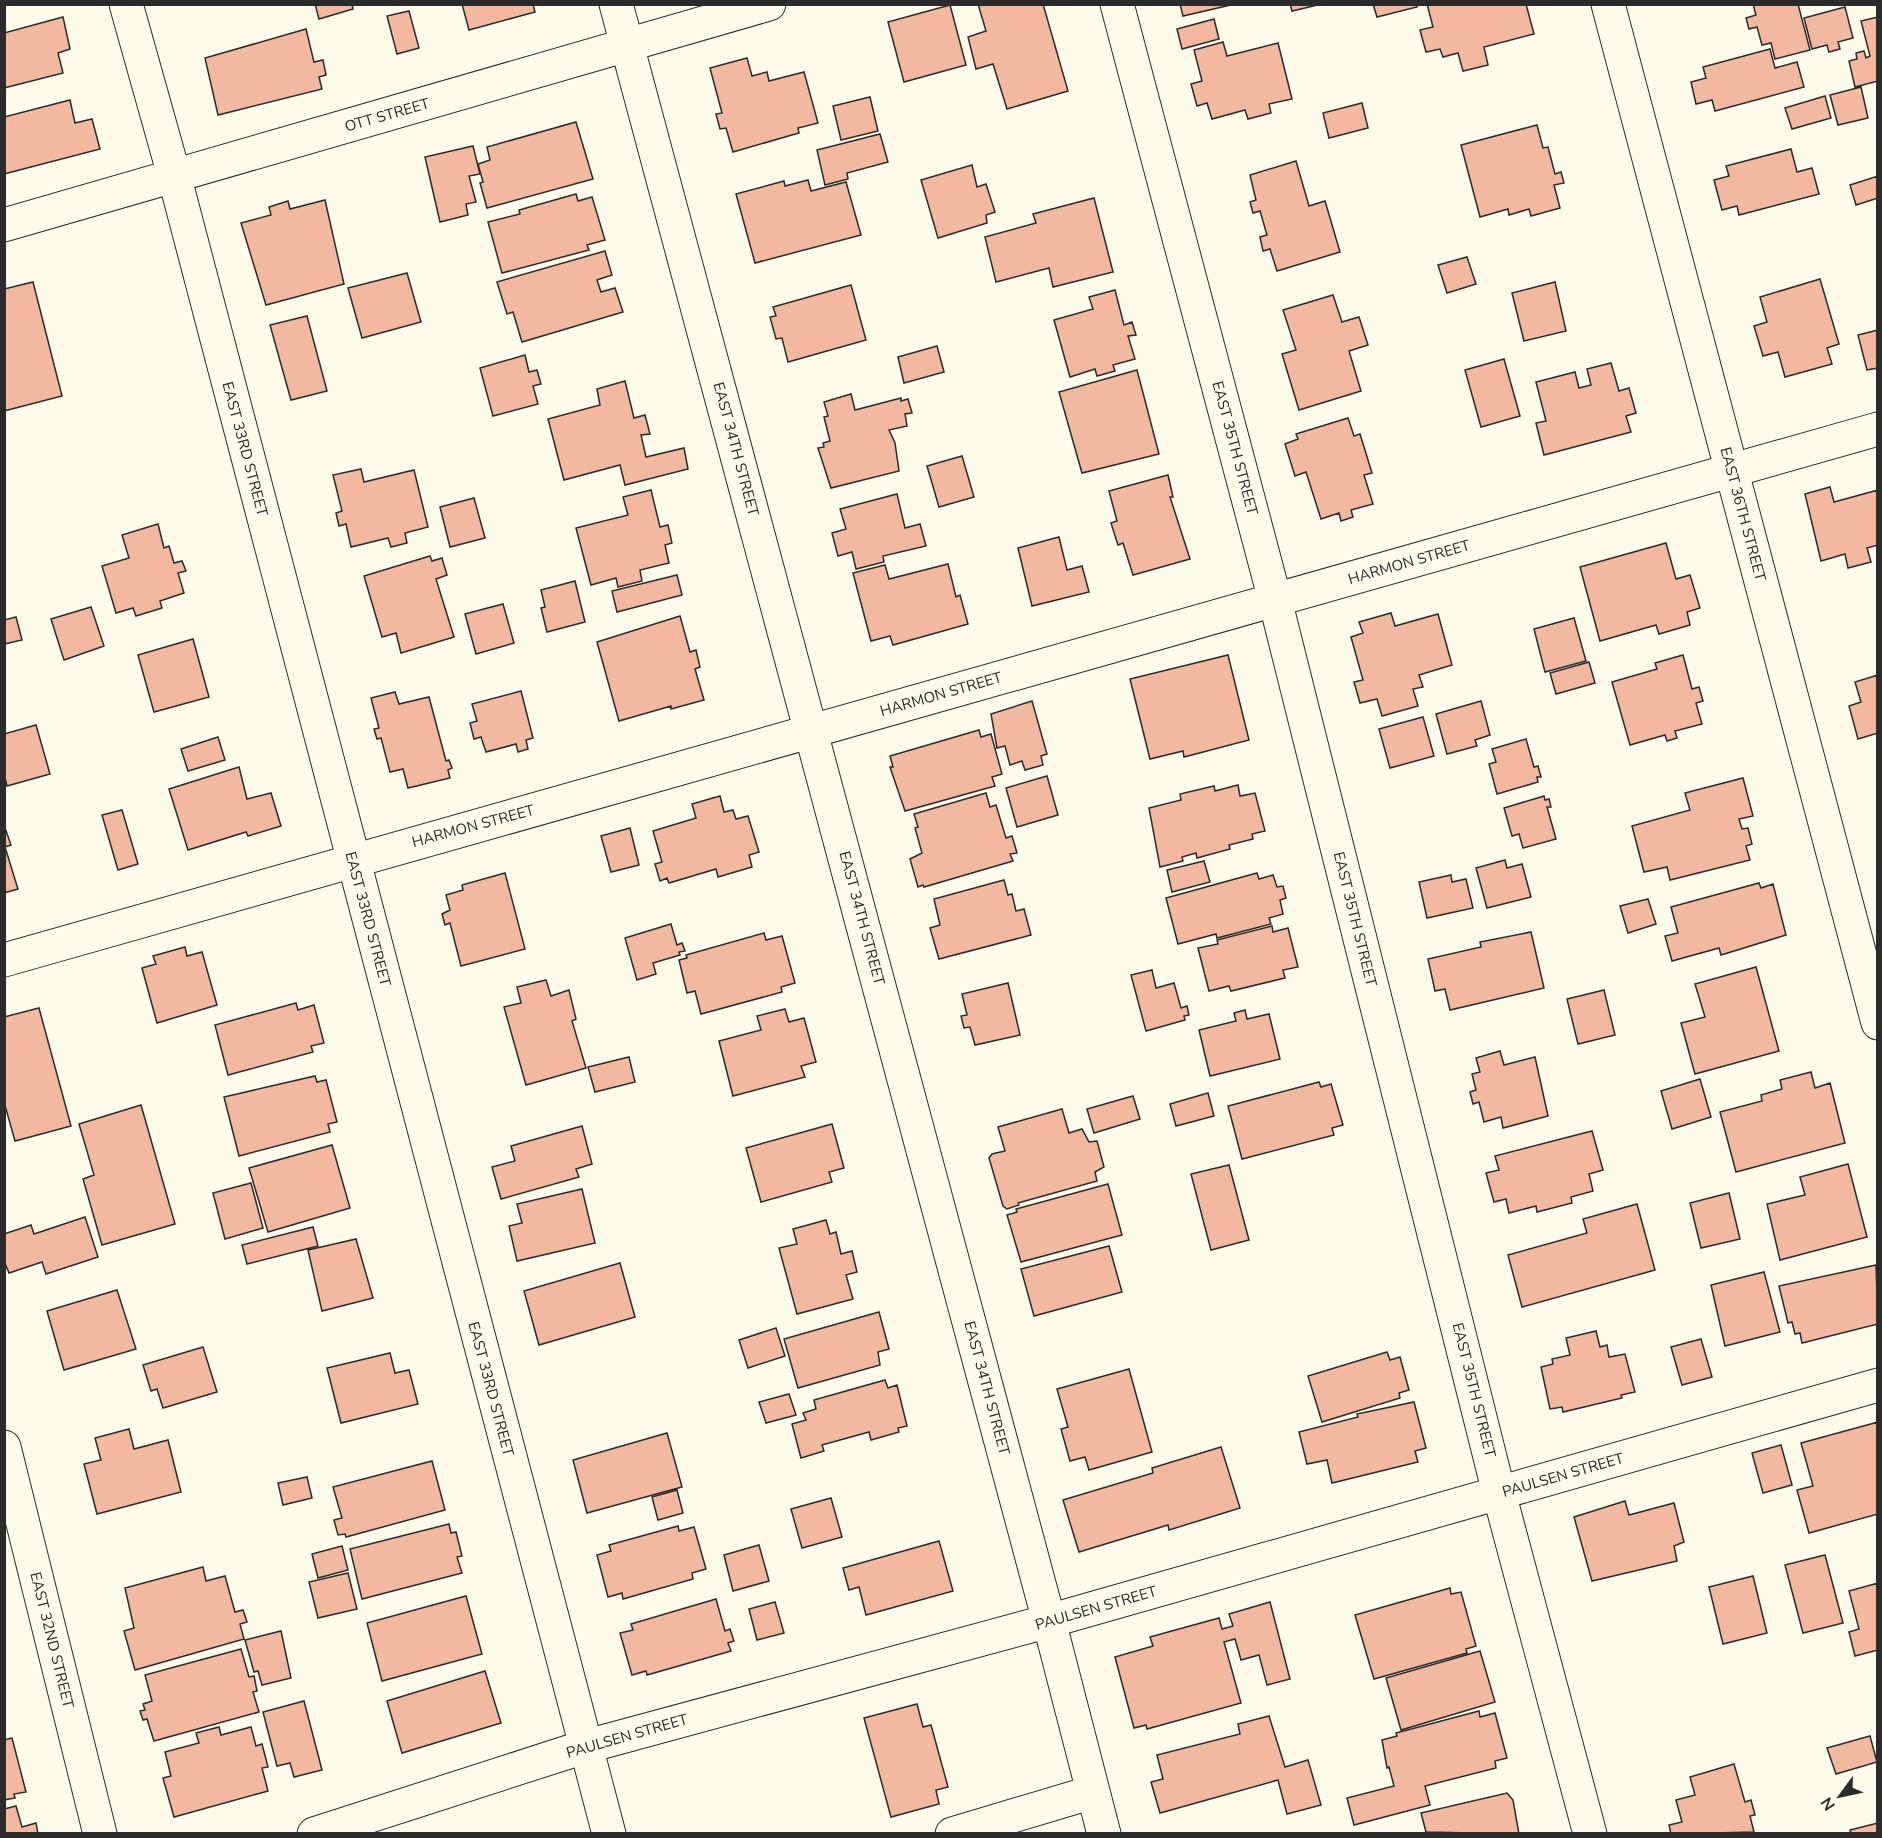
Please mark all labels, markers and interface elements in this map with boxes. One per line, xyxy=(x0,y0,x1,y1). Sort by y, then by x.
street label: OTT STREET xyxy=(342,93,432,137)
street label: EAST 33RD STREET xyxy=(217,379,273,519)
street label: EAST 35TH STREET xyxy=(1207,379,1263,517)
street label: EAST 34TH STREET xyxy=(708,380,764,518)
street label: EAST 36TH STREET xyxy=(1715,445,1771,583)
street label: HARMON STREET xyxy=(1346,535,1472,589)
street label: HARMON STREET xyxy=(878,667,1004,721)
street label: HARMON STREET xyxy=(410,800,536,852)
street label: EAST 33RD STREET xyxy=(340,849,396,989)
street label: EAST 34TH STREET xyxy=(834,849,890,987)
street label: EAST 35TH STREET xyxy=(1329,850,1381,988)
street label: EAST 33RD STREET xyxy=(463,1319,519,1459)
street label: EAST 34TH STREET xyxy=(959,1319,1015,1457)
street label: EAST 35TH STREET xyxy=(1448,1321,1500,1459)
street label: PAULSEN STREET xyxy=(1500,1448,1626,1502)
street label: EAST 32ND STREET xyxy=(25,1570,79,1710)
street label: PAULSEN STREET xyxy=(1033,1581,1159,1635)
street label: PAULSEN STREET xyxy=(564,1709,690,1763)
north arrow xyxy=(1810,1766,1870,1826)
text: N xyxy=(1816,1793,1841,1815)

